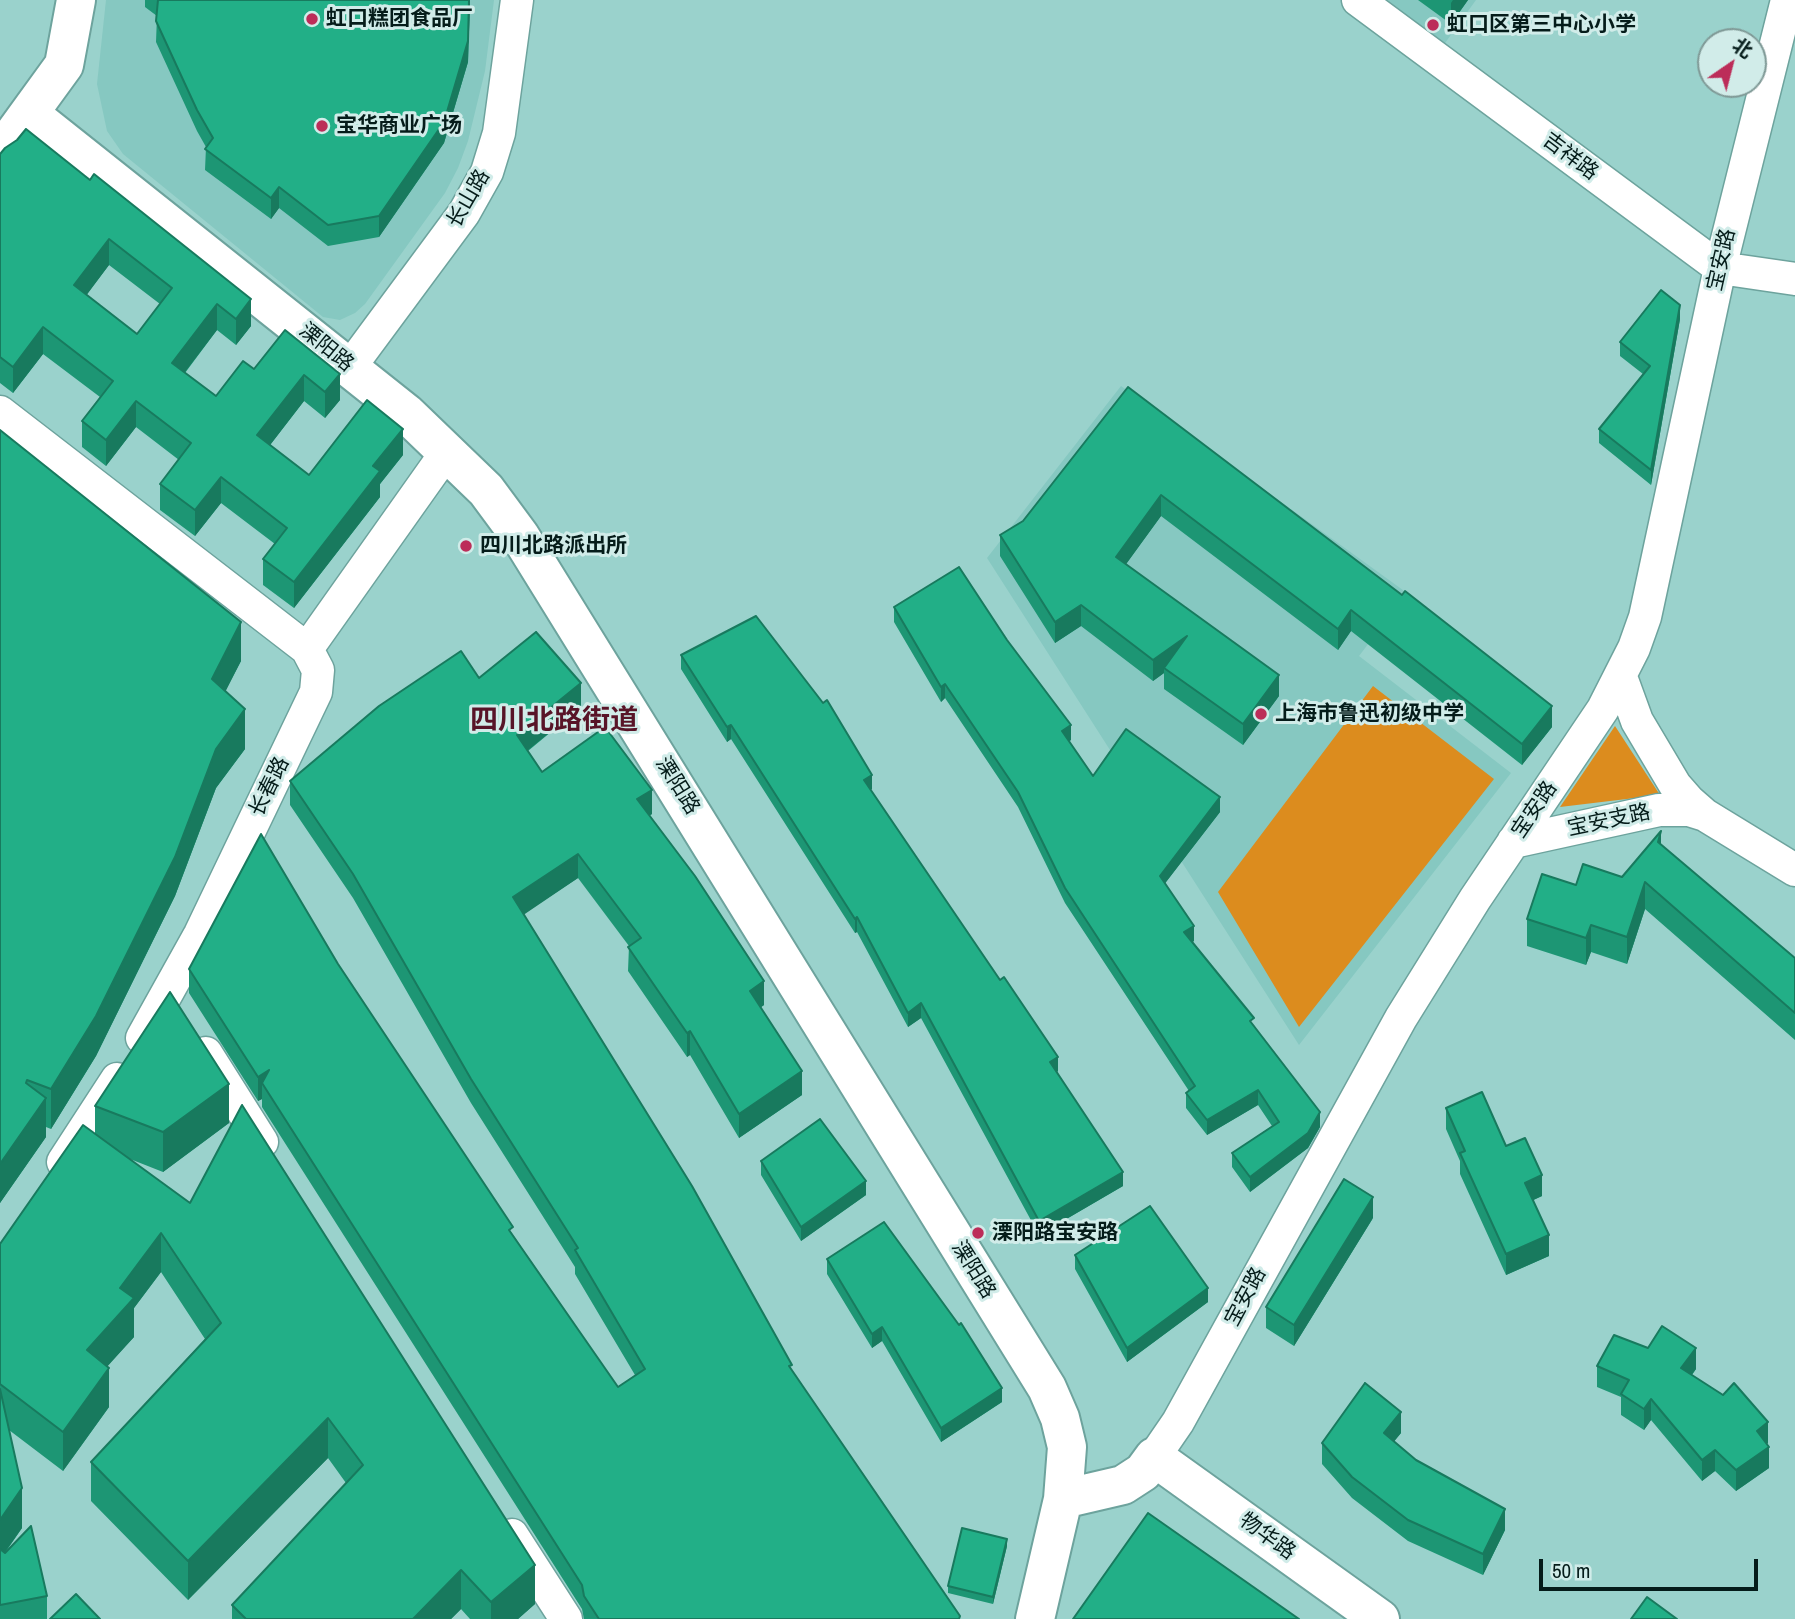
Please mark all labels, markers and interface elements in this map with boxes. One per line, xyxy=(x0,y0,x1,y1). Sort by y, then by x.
place label: 虹口糕团食品厂 xyxy=(326,6,473,32)
marker: 虹口糕团食品厂 xyxy=(304,11,320,27)
place label: 虹口区第三中心小学 xyxy=(1447,12,1636,38)
marker: 虹口区第三中心小学 xyxy=(1425,17,1441,33)
north arrow xyxy=(1697,28,1767,98)
text: 北 xyxy=(1728,31,1758,64)
place label: 宝华商业广场 xyxy=(336,113,462,139)
marker: 宝华商业广场 xyxy=(314,118,330,134)
street label: 吉祥路 xyxy=(1537,128,1603,186)
street label: 长山路 xyxy=(442,165,496,233)
street label: 宝安路 xyxy=(1703,226,1741,294)
street label: 溧阳路 xyxy=(294,318,358,378)
place label: 四川北路派出所 xyxy=(480,533,627,559)
marker: 四川北路派出所 xyxy=(458,538,474,554)
place label: 上海市鲁迅初级中学 xyxy=(1275,701,1464,727)
district label: 四川北路街道 xyxy=(470,704,638,738)
marker: 上海市鲁迅初级中学 xyxy=(1253,706,1269,722)
street label: 长春路 xyxy=(245,753,295,821)
street label: 溧阳路 xyxy=(650,753,704,819)
street label: 宝安路 xyxy=(1507,777,1563,843)
street label: 宝安支路 xyxy=(1565,800,1653,842)
place label: 溧阳路宝安路 xyxy=(992,1220,1118,1246)
marker: 溧阳路宝安路 xyxy=(970,1225,986,1241)
street label: 溧阳路 xyxy=(946,1237,1000,1303)
street label: 宝安路 xyxy=(1220,1263,1272,1331)
street label: 物华路 xyxy=(1234,1508,1300,1566)
scale bar xyxy=(1543,1546,1762,1590)
text: 50 m xyxy=(1552,1556,1590,1585)

